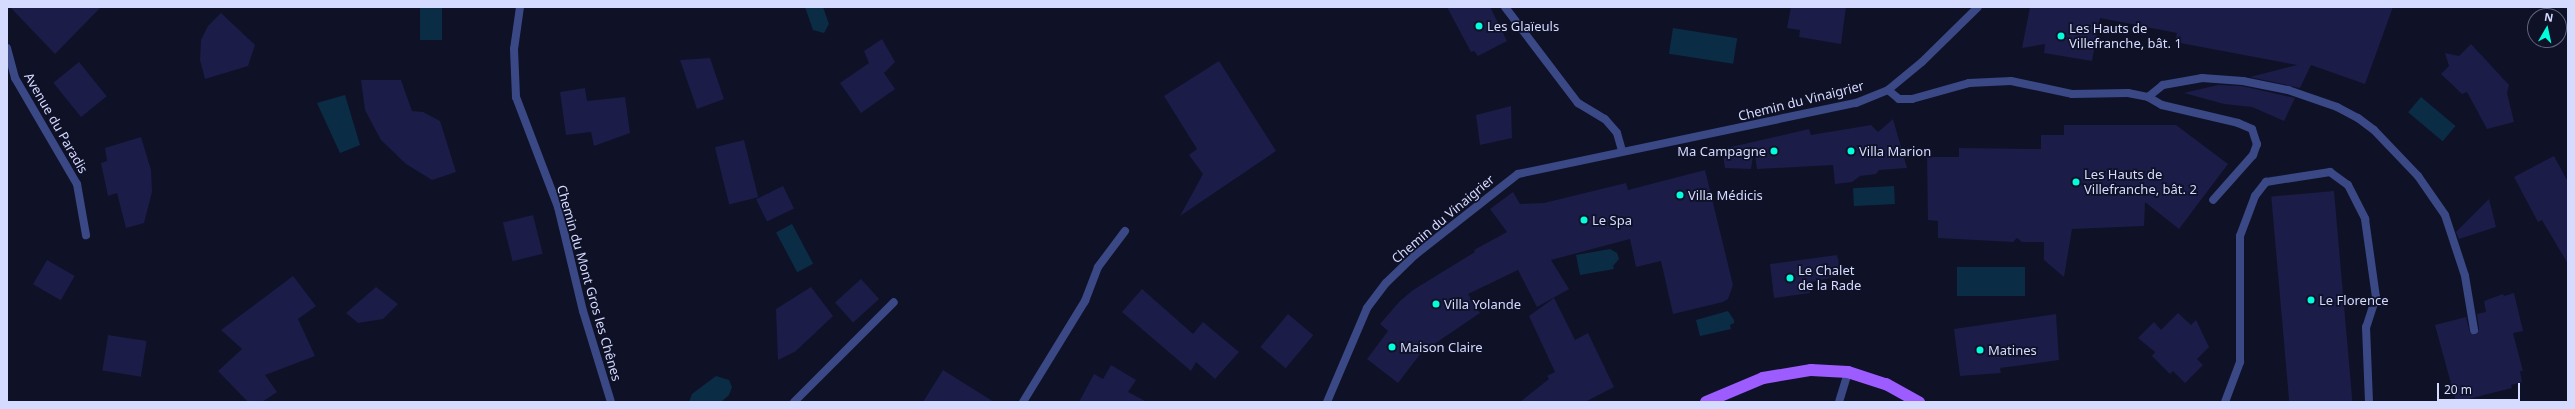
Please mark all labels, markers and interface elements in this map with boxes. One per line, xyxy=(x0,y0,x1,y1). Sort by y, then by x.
north arrow xyxy=(2527,8,2567,48)
text: N xyxy=(2543,9,2554,25)
place label: Les Glaïeuls xyxy=(1487,18,1559,34)
marker: Les Glaïeuls xyxy=(1474,21,1484,31)
place label: Les Hauts de Villefranche, bât. 1 xyxy=(2069,21,2182,52)
marker: Les Hauts de Villefranche, bât. 1 xyxy=(2056,31,2066,41)
street label: Avenue du Paradis xyxy=(21,70,91,176)
street label: Chemin du Vinaigrier xyxy=(1736,78,1866,124)
place label: Ma Campagne xyxy=(1677,143,1766,159)
place label: Villa Marion xyxy=(1859,143,1931,159)
marker: Ma Campagne xyxy=(1769,146,1779,156)
marker: Villa Marion xyxy=(1846,146,1856,156)
place label: Les Hauts de Villefranche, bât. 2 xyxy=(2084,167,2197,198)
street label: Chemin du Vinaigrier xyxy=(1389,172,1497,266)
marker: Les Hauts de Villefranche, bât. 2 xyxy=(2071,177,2081,187)
street label: Chemin du Mont Gros les Chênes xyxy=(553,183,625,383)
place label: Villa Médicis xyxy=(1688,187,1763,203)
marker: Villa Médicis xyxy=(1675,190,1685,200)
place label: Le Spa xyxy=(1592,212,1632,228)
marker: Le Spa xyxy=(1579,215,1589,225)
place label: Le Chalet de la Rade xyxy=(1798,263,1861,294)
marker: Le Chalet de la Rade xyxy=(1785,273,1795,283)
place label: Le Florence xyxy=(2319,292,2389,308)
marker: Le Florence xyxy=(2306,295,2316,305)
place label: Villa Yolande xyxy=(1444,296,1521,312)
marker: Villa Yolande xyxy=(1431,299,1441,309)
place label: Maison Claire xyxy=(1400,339,1483,355)
marker: Maison Claire xyxy=(1387,342,1397,352)
place label: Matines xyxy=(1988,342,2037,358)
marker: Matines xyxy=(1975,345,1985,355)
scale bar xyxy=(2439,375,2522,401)
text: 20 m xyxy=(2444,381,2472,398)

